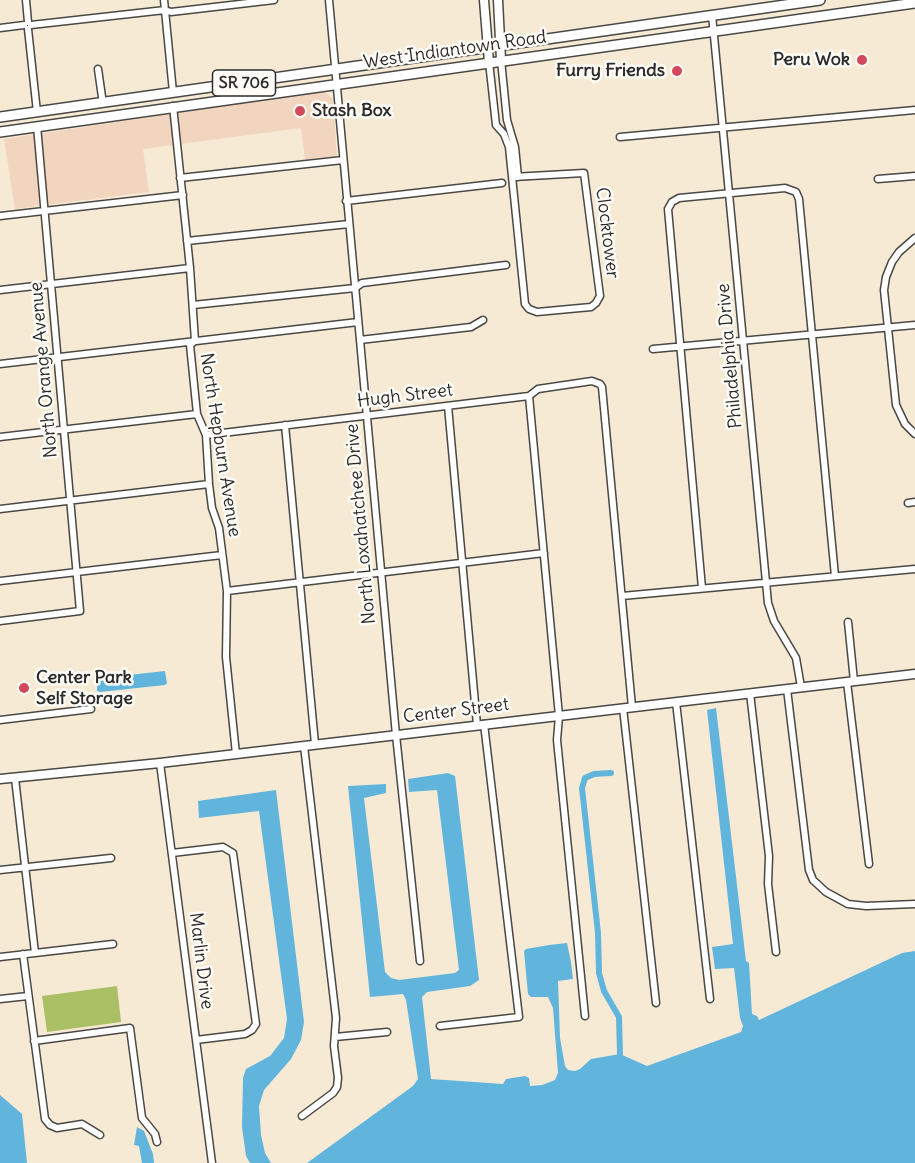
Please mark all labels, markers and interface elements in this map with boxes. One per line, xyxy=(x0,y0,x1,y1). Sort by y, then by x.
street label: West Indiantown Road xyxy=(362,26,548,74)
place label: Peru Wok xyxy=(773,49,850,71)
marker: Peru Wok xyxy=(855,53,869,67)
place label: Furry Friends xyxy=(556,60,665,82)
marker: Furry Friends xyxy=(670,64,684,78)
road number: SR 706 xyxy=(212,70,276,96)
place label: Stash Box xyxy=(312,100,391,122)
marker: Stash Box xyxy=(293,104,307,118)
street label: Clocktower xyxy=(591,186,623,280)
street label: North Orange Avenue xyxy=(26,281,62,459)
street label: Philadelphia Drive xyxy=(713,283,747,429)
street label: North Hepburn Avenue xyxy=(195,351,245,539)
street label: Hugh Street xyxy=(356,379,454,413)
street label: North Loxahatchee Drive xyxy=(341,423,381,625)
place label: Center Park Self Storage xyxy=(36,667,133,710)
marker: Center Park Self Storage xyxy=(17,681,31,695)
street label: Center Street xyxy=(402,694,510,728)
street label: Marlin Drive xyxy=(184,911,218,1011)

